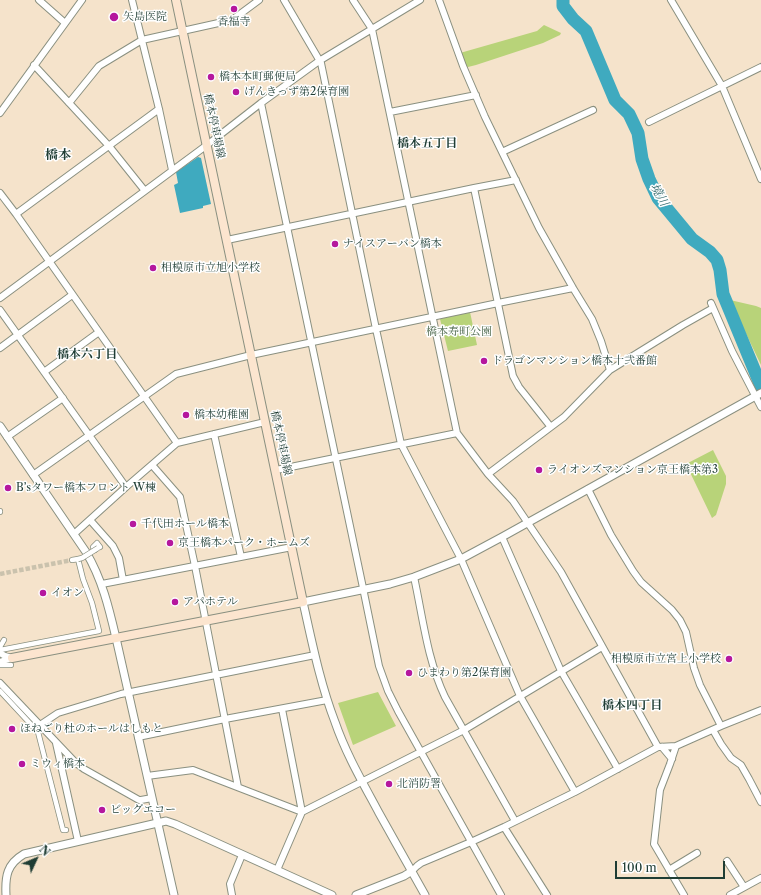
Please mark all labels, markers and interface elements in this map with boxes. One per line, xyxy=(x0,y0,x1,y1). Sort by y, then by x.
marker: 香福寺 xyxy=(229,4,239,14)
place label: 矢島医院 xyxy=(123,10,167,24)
marker: 矢島医院 xyxy=(108,11,120,23)
place label: 香福寺 xyxy=(218,15,250,29)
place label: 橋本本町郵便局 xyxy=(219,70,296,84)
marker: 橋本本町郵便局 xyxy=(206,72,216,82)
place label: げんきっず第2保育園 xyxy=(244,85,349,99)
marker: げんきっず第2保育園 xyxy=(231,87,241,97)
street label: 橋本停車場線 xyxy=(201,92,227,160)
district label: 橋本五丁目 xyxy=(397,137,457,151)
district label: 橋本 xyxy=(45,147,71,163)
water label: 境川 xyxy=(647,181,671,209)
place label: ナイスアーバン橋本 xyxy=(343,237,442,251)
marker: ナイスアーバン橋本 xyxy=(330,239,340,249)
place label: 相模原市立旭小学校 xyxy=(161,261,260,275)
marker: 相模原市立旭小学校 xyxy=(148,263,158,273)
park label: 橋本寿町公園 xyxy=(426,325,492,339)
district label: 橋本六丁目 xyxy=(57,348,117,362)
place label: ドラゴンマンション橋本十弐番館 xyxy=(492,354,657,368)
marker: ドラゴンマンション橋本十弐番館 xyxy=(479,356,489,366)
place label: 橋本幼稚園 xyxy=(194,408,249,422)
street label: 橋本停車場線 xyxy=(268,409,294,477)
marker: 橋本幼稚園 xyxy=(181,410,191,420)
place label: ライオンズマンション京王橋本第3 xyxy=(547,463,718,477)
marker: ライオンズマンション京王橋本第3 xyxy=(534,465,544,475)
place label: B’sタワー橋本フロント W棟 xyxy=(16,481,156,495)
marker: B’sタワー橋本フロント W棟 xyxy=(3,483,13,493)
place label: 千代田ホール橋本 xyxy=(141,517,229,531)
marker: 千代田ホール橋本 xyxy=(128,519,138,529)
place label: 京王橋本パーク・ホームズ xyxy=(178,536,310,550)
marker: 京王橋本パーク・ホームズ xyxy=(165,538,175,548)
place label: イオン xyxy=(51,586,84,600)
marker: イオン xyxy=(38,588,48,598)
place label: アパホテル xyxy=(183,595,238,609)
marker: アパホテル xyxy=(170,597,180,607)
place label: 相模原市立宮上小学校 xyxy=(611,652,721,666)
marker: 相模原市立宮上小学校 xyxy=(724,654,734,664)
place label: ひまわり第2保育園 xyxy=(417,666,511,680)
marker: ひまわり第2保育園 xyxy=(404,668,414,678)
district label: 橋本四丁目 xyxy=(602,699,662,713)
place label: ほねごり杜のホールはしもと xyxy=(20,722,163,736)
marker: ほねごり杜のホールはしもと xyxy=(7,724,17,734)
place label: ミウィ橋本 xyxy=(30,757,85,771)
marker: ミウィ橋本 xyxy=(17,759,27,769)
place label: 北消防署 xyxy=(397,777,441,791)
marker: 北消防署 xyxy=(384,779,394,789)
place label: ビッグエコー xyxy=(110,803,176,817)
marker: ビッグエコー xyxy=(97,805,107,815)
north arrow xyxy=(16,839,56,879)
text: N xyxy=(36,842,53,859)
scale bar xyxy=(617,853,727,879)
text: 100 m xyxy=(622,860,657,875)

